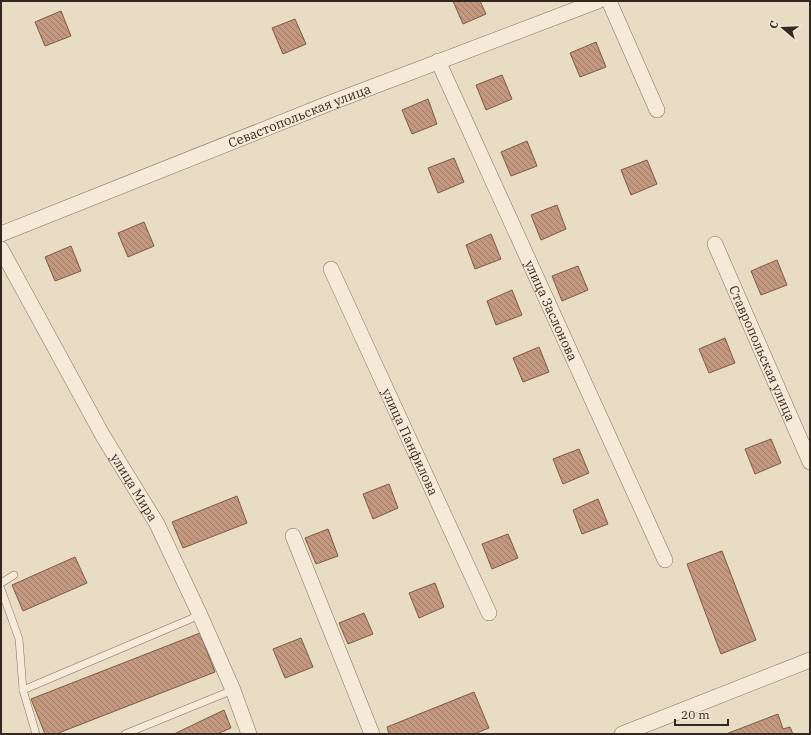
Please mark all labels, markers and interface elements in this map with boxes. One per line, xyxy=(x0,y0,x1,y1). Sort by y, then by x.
north arrow xyxy=(763,8,803,48)
text: С xyxy=(766,19,781,30)
street label: Севастопольская улица xyxy=(226,80,373,152)
street label: улица Заслонова xyxy=(521,258,581,364)
street label: Ставропольская улица xyxy=(725,283,799,424)
street label: улица Панфилова xyxy=(378,386,442,498)
street label: улица Мира xyxy=(107,450,161,525)
scale bar xyxy=(675,701,728,727)
text: 20 m xyxy=(681,707,710,722)

